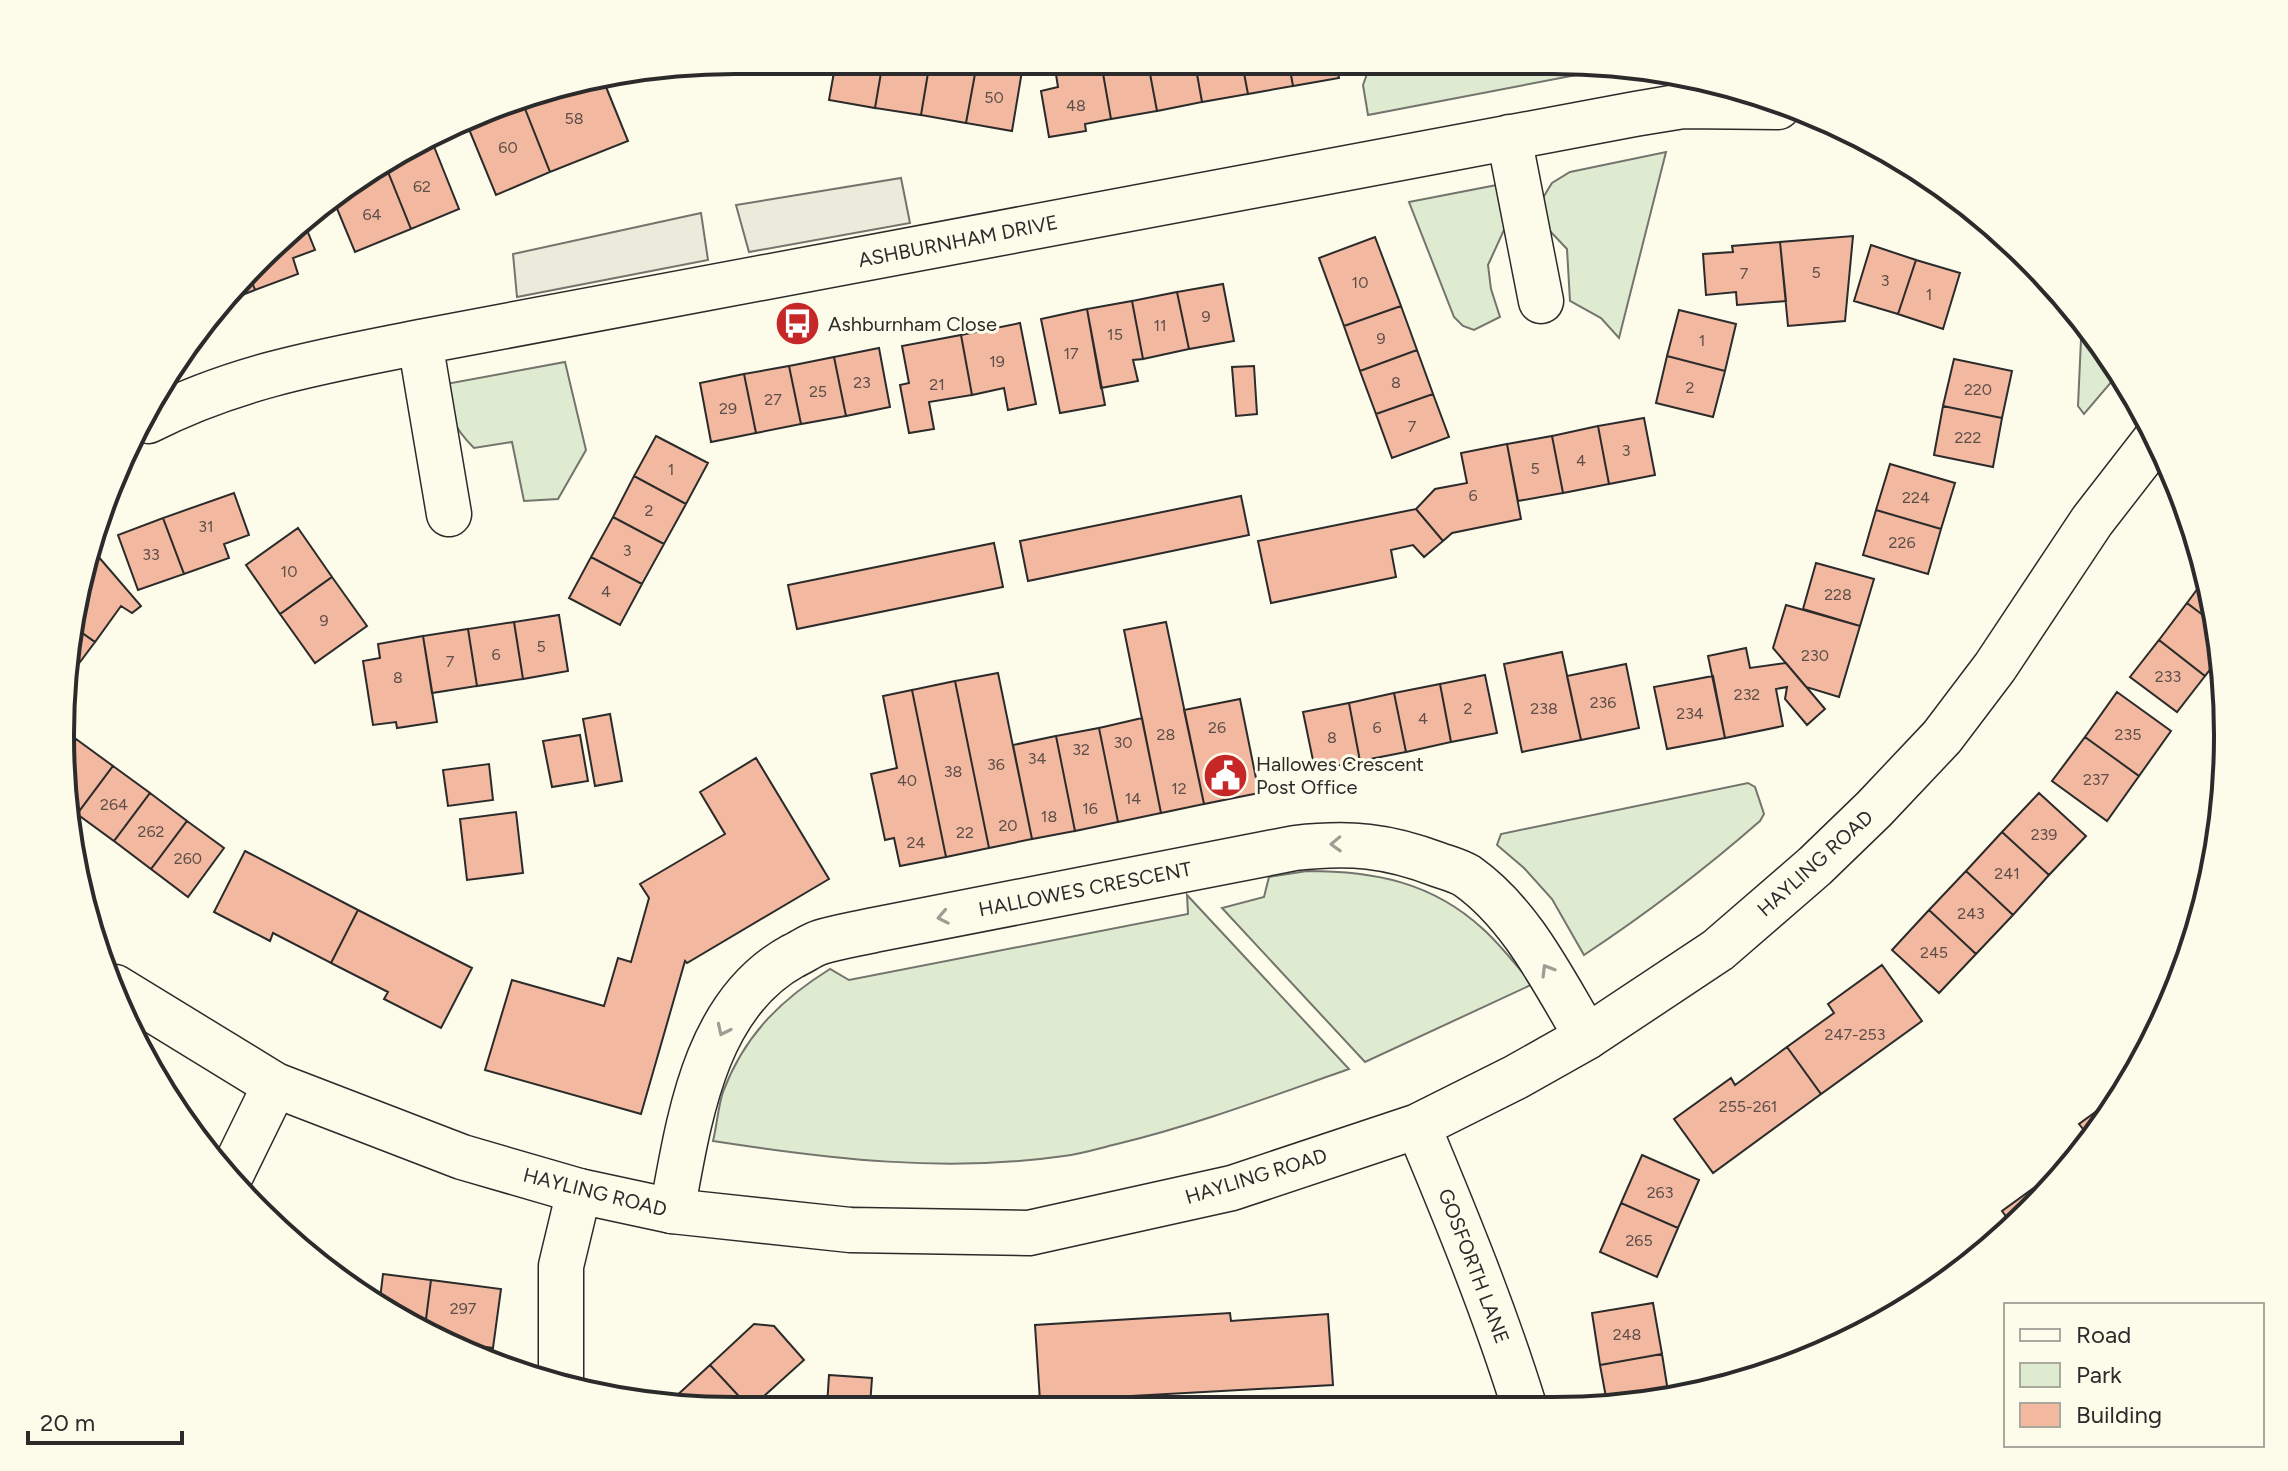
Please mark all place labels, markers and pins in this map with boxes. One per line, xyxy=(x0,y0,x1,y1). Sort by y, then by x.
bus stop icon: Ashburnham Close xyxy=(773,300,821,348)
place label: Ashburnham Close xyxy=(828,312,997,336)
public building icon: Hallowes Crescent Post Office xyxy=(1201,752,1249,800)
place label: Hallowes Crescent Post Office xyxy=(1256,752,1424,799)

